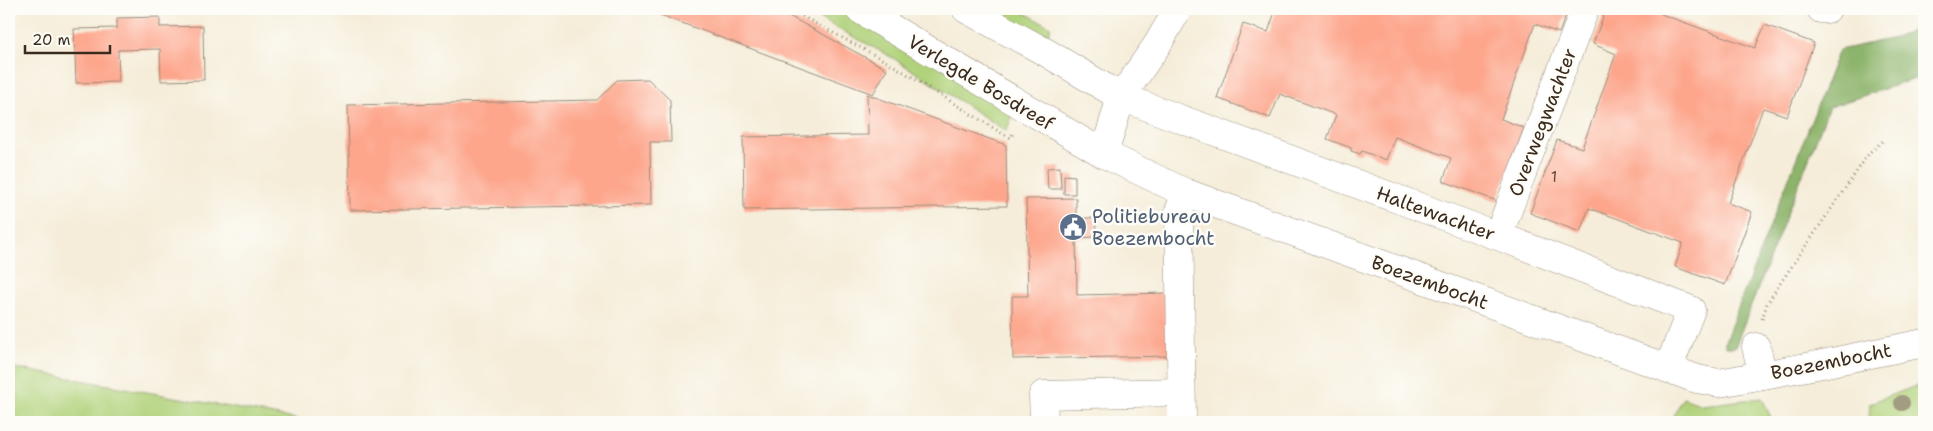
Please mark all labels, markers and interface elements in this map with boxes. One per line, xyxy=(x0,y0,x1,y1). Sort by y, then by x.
scale bar xyxy=(25,22,110,54)
street label: Verlegde Bosdreef xyxy=(903,29,1059,137)
text: 20 m xyxy=(32,30,71,50)
street label: Overwegwachter xyxy=(1503,44,1582,200)
house number: 1 xyxy=(1551,166,1557,187)
street label: Haltewachter xyxy=(1373,180,1499,247)
place label: Politiebureau Boezembocht xyxy=(1092,204,1215,251)
public building icon: Politiebureau Boezembocht xyxy=(1058,212,1088,242)
street label: Boezembocht xyxy=(1368,250,1492,315)
street label: Boezembocht xyxy=(1769,338,1894,385)

